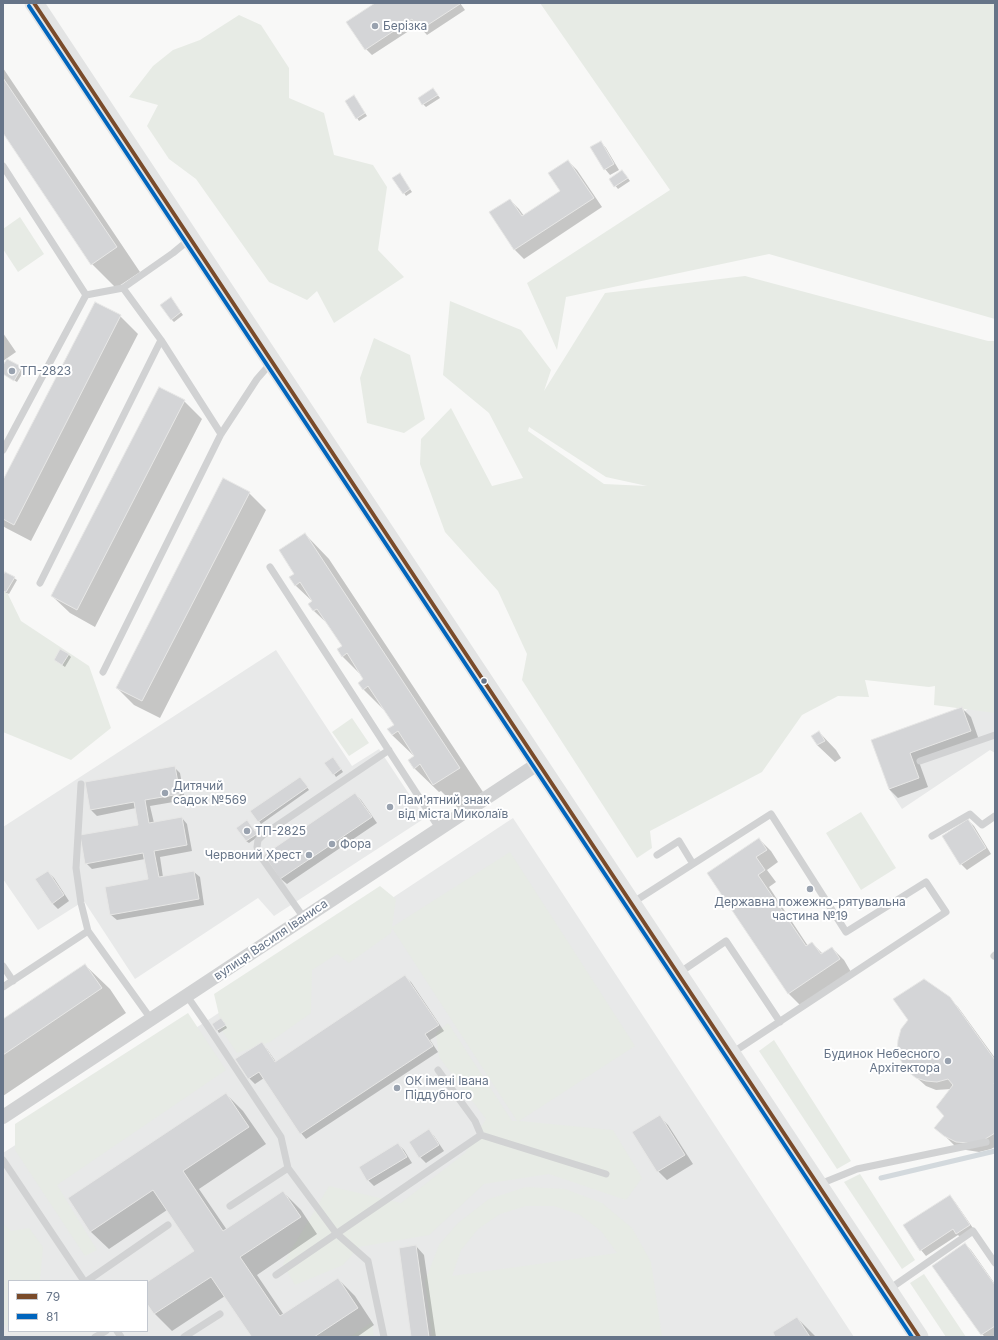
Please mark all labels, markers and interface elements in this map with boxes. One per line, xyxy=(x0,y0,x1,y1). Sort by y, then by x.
place label: Берізка xyxy=(383,19,427,33)
marker: Берізка xyxy=(370,21,380,31)
place label: ТП-2823 xyxy=(20,364,71,378)
marker: ТП-2823 xyxy=(7,366,17,376)
unlabelled marker xyxy=(479,676,489,686)
place label: Дитячий садок №569 xyxy=(173,779,247,807)
marker: Дитячий садок №569 xyxy=(160,788,170,798)
place label: Пам'ятний знак від міста Миколаїв xyxy=(398,793,508,821)
marker: Пам'ятний знак від міста Миколаїв xyxy=(385,802,395,812)
place label: ТП-2825 xyxy=(255,824,306,838)
marker: ТП-2825 xyxy=(242,826,252,836)
place label: Фора xyxy=(340,837,371,851)
marker: Фора xyxy=(327,839,337,849)
place label: Червоний Хрест xyxy=(205,848,301,862)
marker: Червоний Хрест xyxy=(304,850,314,860)
marker: Державна пожежно-рятувальна частина №19 xyxy=(805,884,815,894)
place label: Державна пожежно-рятувальна частина №19 xyxy=(714,895,906,923)
street label: вулиця Василя Іваниса xyxy=(211,896,331,984)
place label: Будинок Небесного Архітектора xyxy=(824,1047,940,1075)
marker: Будинок Небесного Архітектора xyxy=(943,1056,953,1066)
place label: ОК імені Івана Піддубного xyxy=(405,1074,489,1102)
marker: ОК імені Івана Піддубного xyxy=(392,1083,402,1093)
legend xyxy=(8,1280,148,1332)
text: 79 xyxy=(46,1289,60,1304)
text: 81 xyxy=(46,1309,58,1324)

